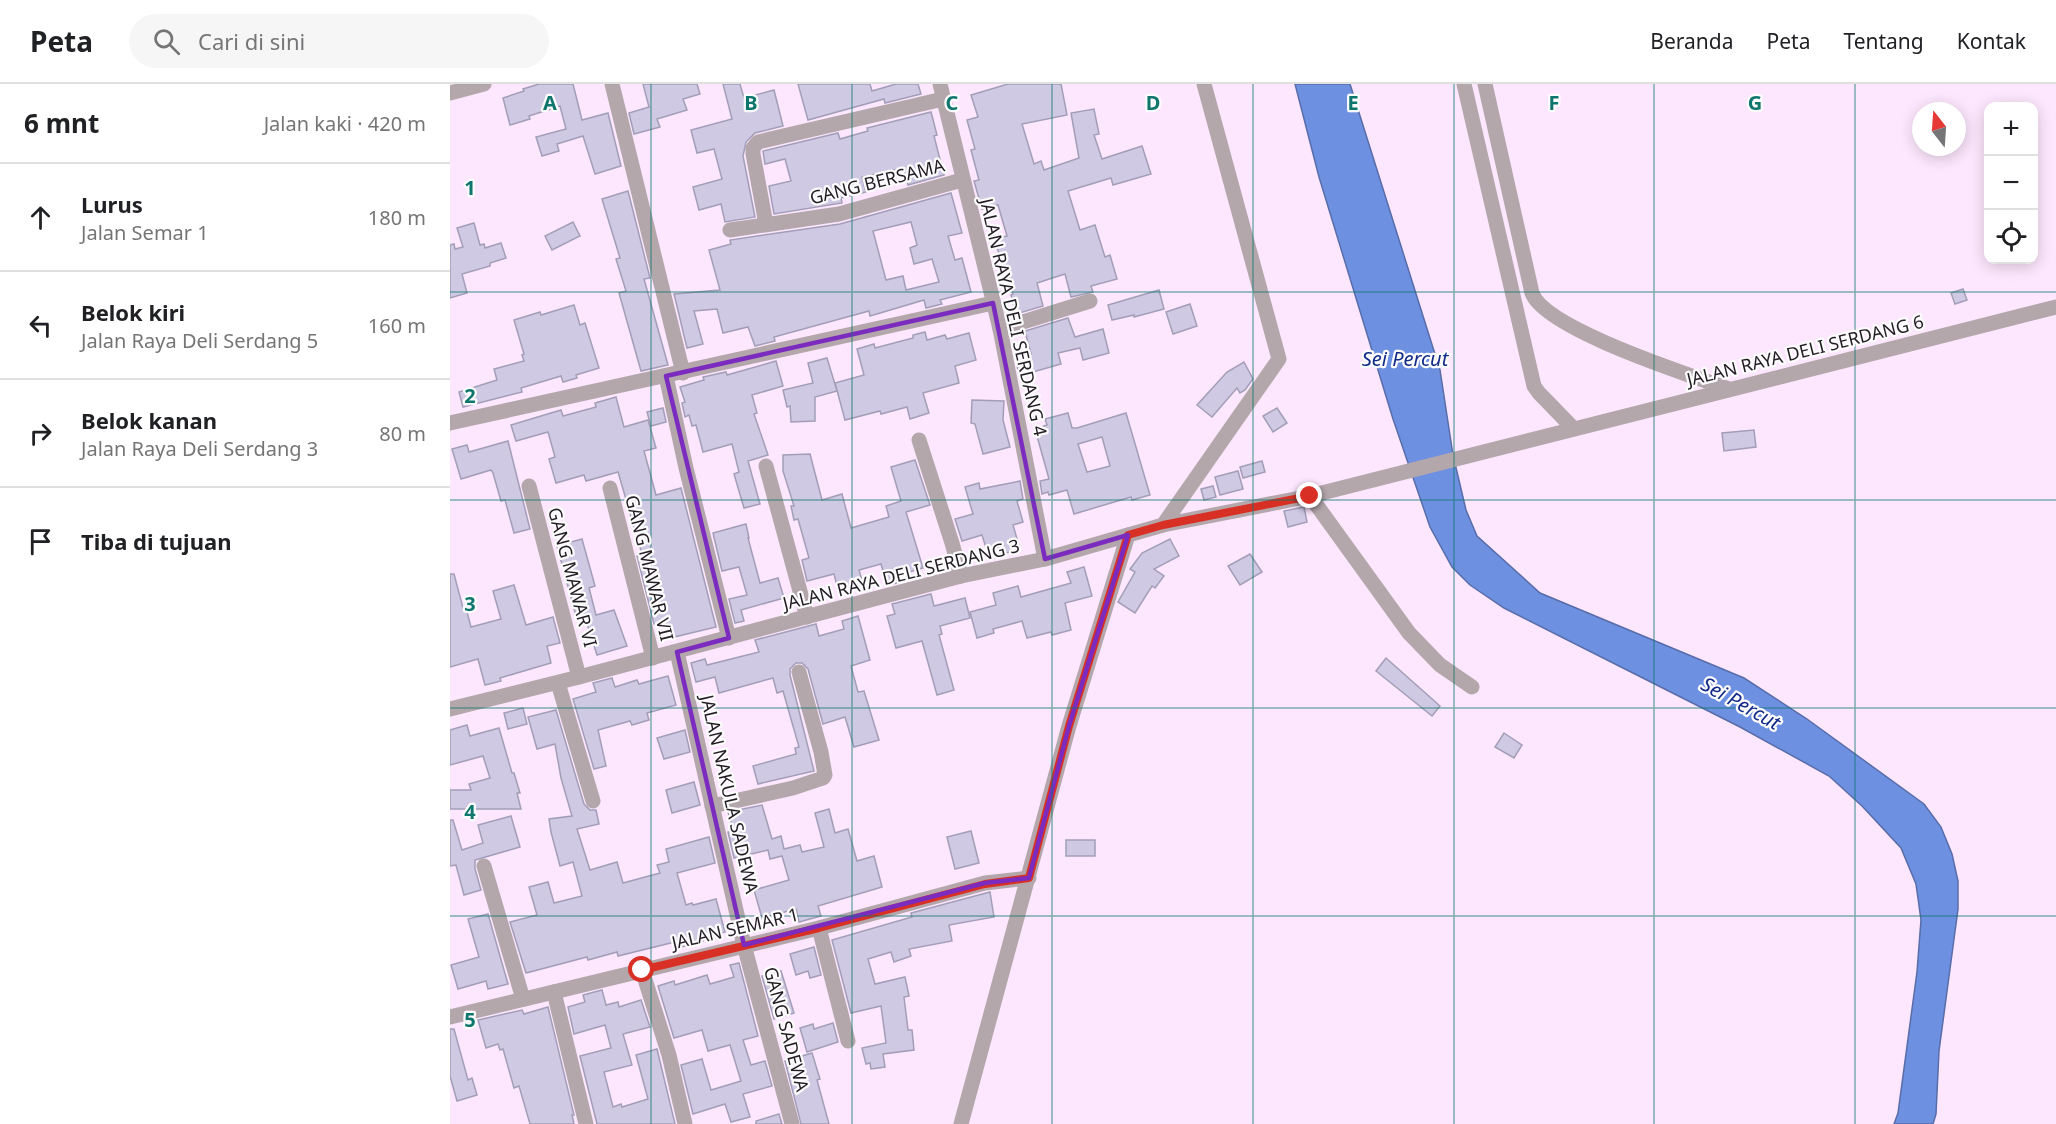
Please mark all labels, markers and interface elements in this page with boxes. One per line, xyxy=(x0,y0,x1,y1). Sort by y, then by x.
search box xyxy=(129,14,549,68)
text: Peta xyxy=(30,22,93,60)
icon: search xyxy=(150,25,183,58)
text: Cari di sini xyxy=(198,26,305,56)
text: Beranda xyxy=(1650,27,1734,55)
text: Peta xyxy=(1767,27,1810,55)
text: Tentang xyxy=(1843,27,1924,55)
text: Kontak xyxy=(1957,27,2026,55)
text: A xyxy=(543,89,557,116)
text: B xyxy=(744,89,758,116)
text: C xyxy=(946,89,959,116)
text: D xyxy=(1146,89,1160,116)
text: E xyxy=(1347,89,1359,116)
text: F xyxy=(1549,89,1559,116)
text: G xyxy=(1748,89,1762,116)
north arrow xyxy=(1912,102,1966,156)
map controls xyxy=(1984,102,2038,264)
button: + xyxy=(1984,102,2038,156)
text: 6 mnt xyxy=(24,105,99,141)
text: Jalan kaki · 420 m xyxy=(264,110,426,137)
street label: GANG BERSAMA xyxy=(807,153,947,209)
button: − xyxy=(1984,156,2038,210)
text: 1 xyxy=(464,174,476,201)
text: Lurus xyxy=(81,189,143,219)
street label: JALAN RAYA DELI SERDANG 4 xyxy=(975,194,1053,438)
icon: ahead xyxy=(24,201,57,234)
text: 180 m xyxy=(368,204,426,231)
button: locate xyxy=(1984,210,2038,264)
text: Jalan Semar 1 xyxy=(81,219,209,246)
text: Belok kiri xyxy=(81,297,185,327)
icon: left xyxy=(24,309,57,342)
street label: JALAN RAYA DELI SERDANG 6 xyxy=(1682,309,1926,392)
text: 160 m xyxy=(368,312,426,339)
text: Jalan Raya Deli Serdang 5 xyxy=(81,327,318,354)
water label: Sei Percut xyxy=(1362,345,1450,372)
text: 2 xyxy=(464,382,476,409)
text: Belok kanan xyxy=(81,405,217,435)
icon: right xyxy=(24,417,57,450)
text: 80 m xyxy=(379,420,426,447)
text: Jalan Raya Deli Serdang 3 xyxy=(81,435,318,462)
route end xyxy=(1296,482,1322,508)
street label: GANG MAWAR VII xyxy=(620,493,680,643)
street label: GANG MAWAR VI xyxy=(543,505,603,649)
icon: arrive xyxy=(24,525,57,558)
text: Tiba di tujuan xyxy=(81,526,231,556)
street label: JALAN RAYA DELI SERDANG 3 xyxy=(778,533,1022,616)
text: 3 xyxy=(464,590,476,617)
water label: Sei Percut xyxy=(1697,670,1787,736)
street label: JALAN NAKULA SADEWA xyxy=(695,691,765,896)
text: 4 xyxy=(464,798,476,825)
street label: JALAN SEMAR 1 xyxy=(667,902,801,955)
route start xyxy=(628,956,654,982)
street label: GANG SADEWA xyxy=(759,964,815,1094)
text: 5 xyxy=(464,1006,476,1033)

